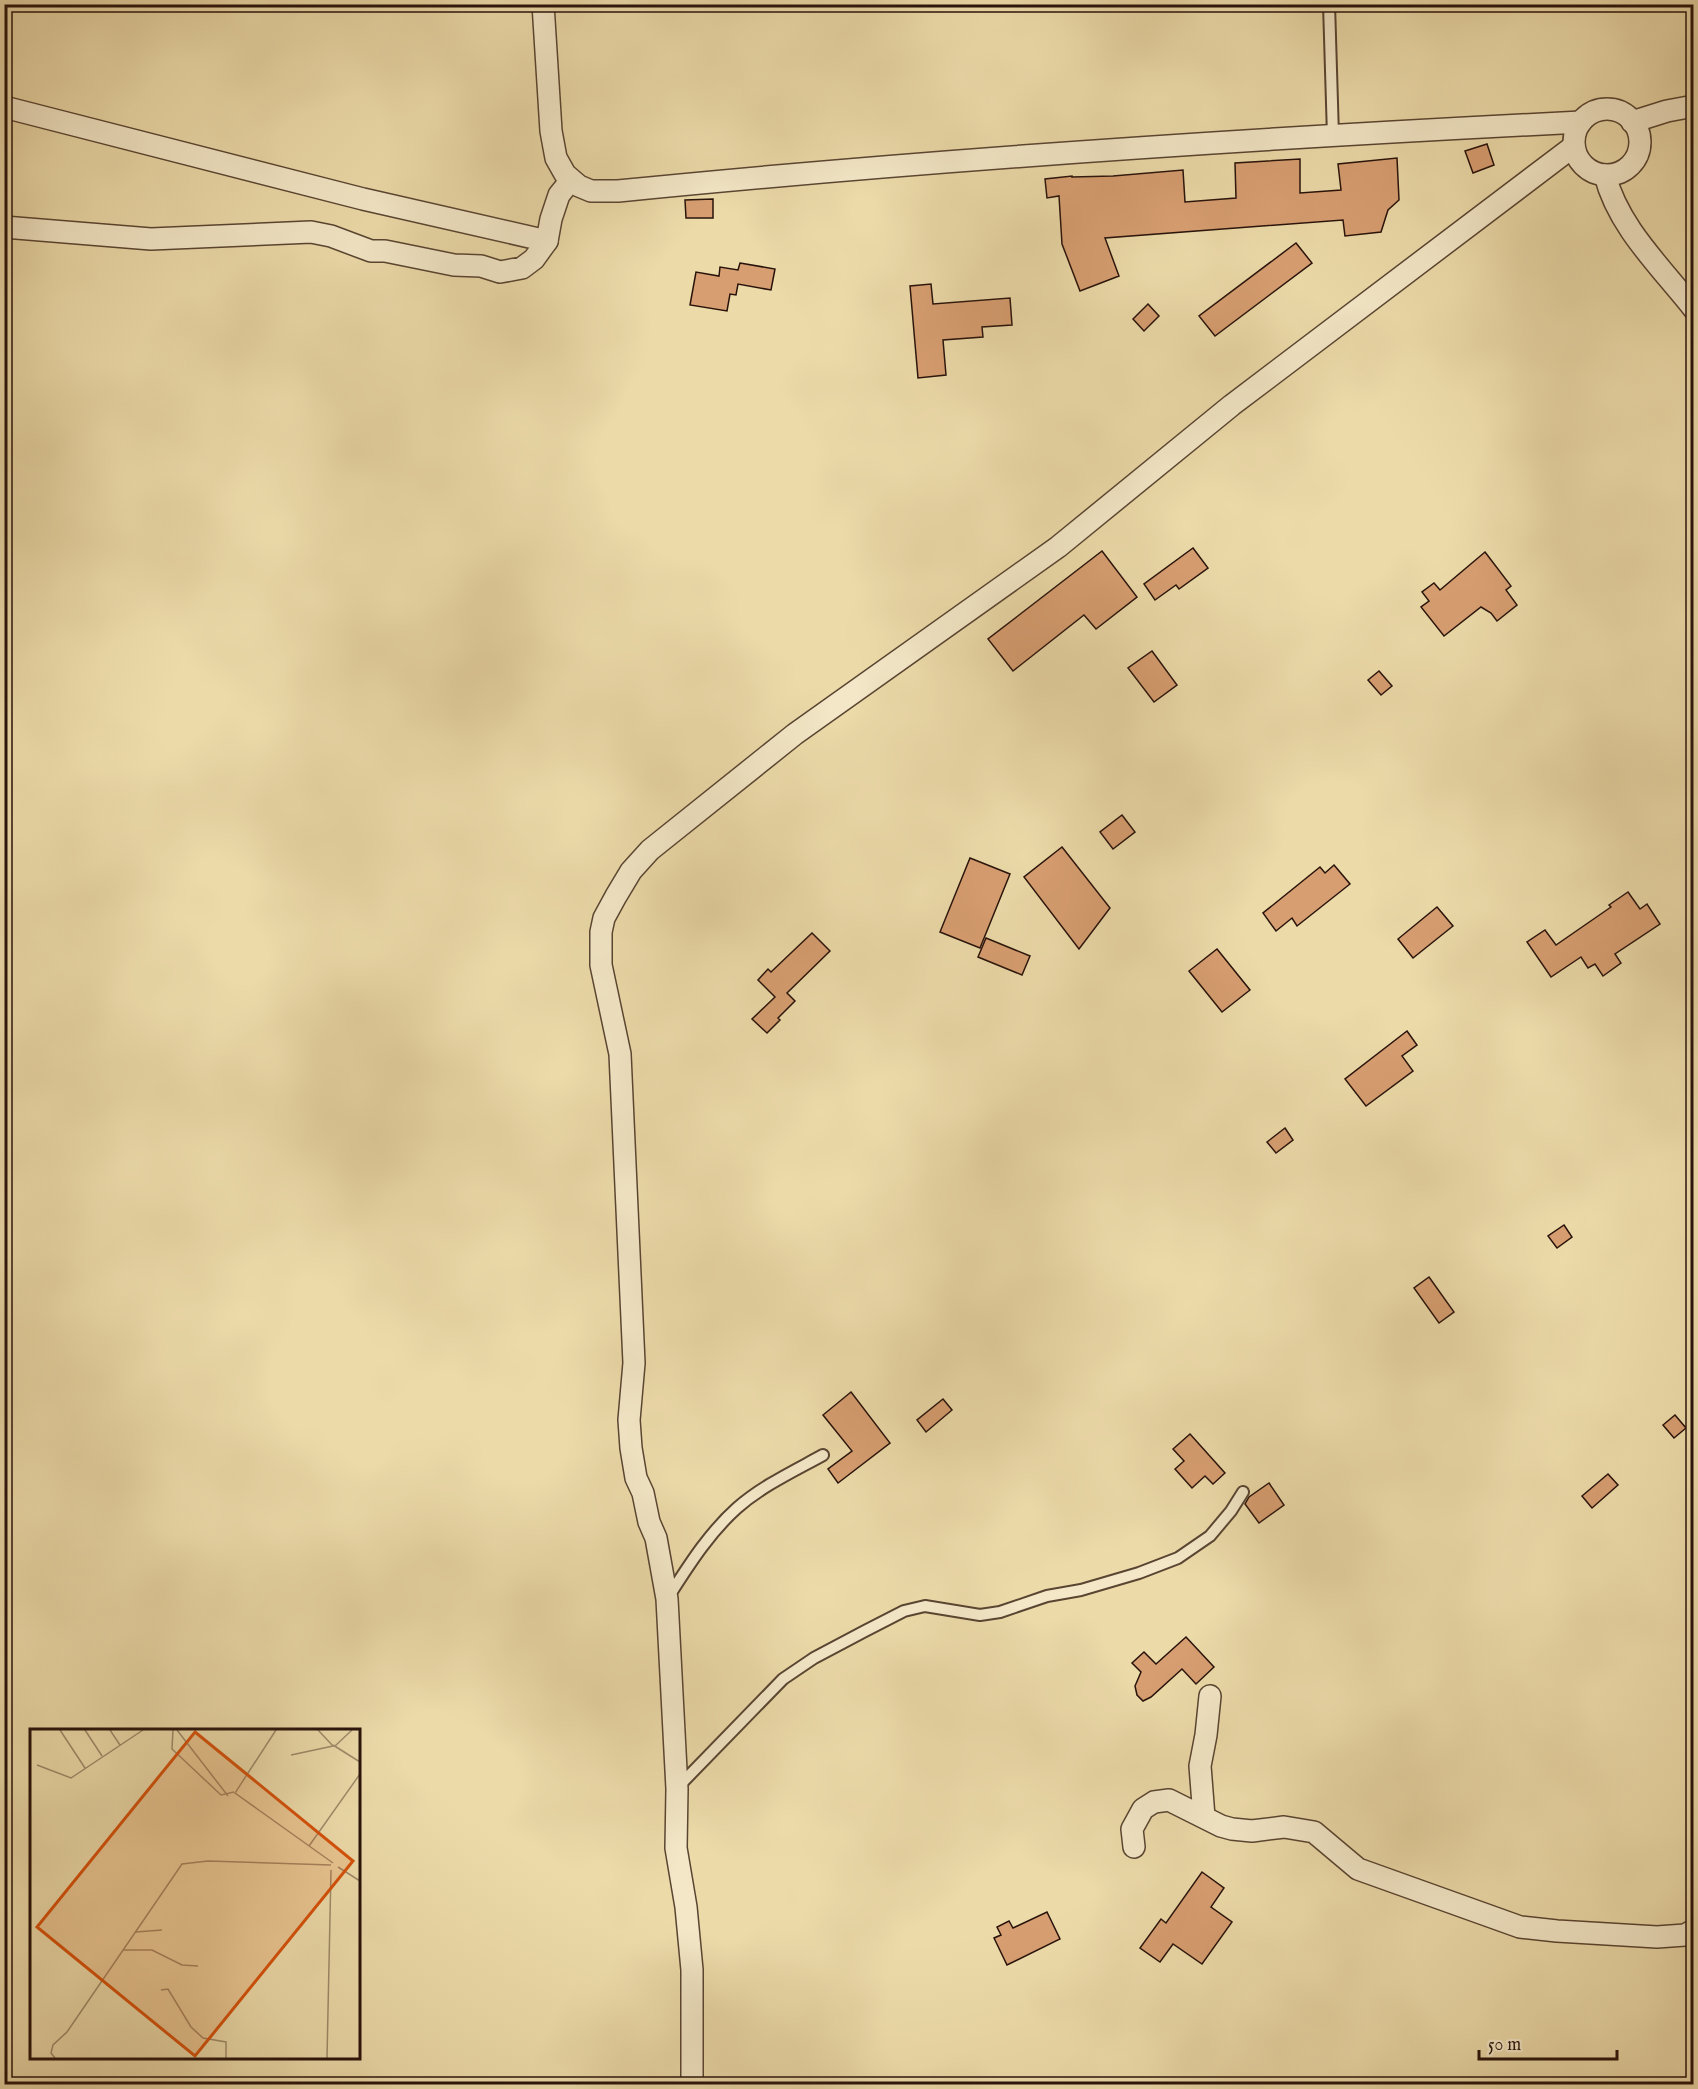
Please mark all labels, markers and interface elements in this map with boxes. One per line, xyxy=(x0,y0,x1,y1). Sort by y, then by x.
inset map xyxy=(30,1729,360,2059)
scale bar xyxy=(1479,2023,1617,2061)
text: 50 m xyxy=(1488,2034,1521,2057)

